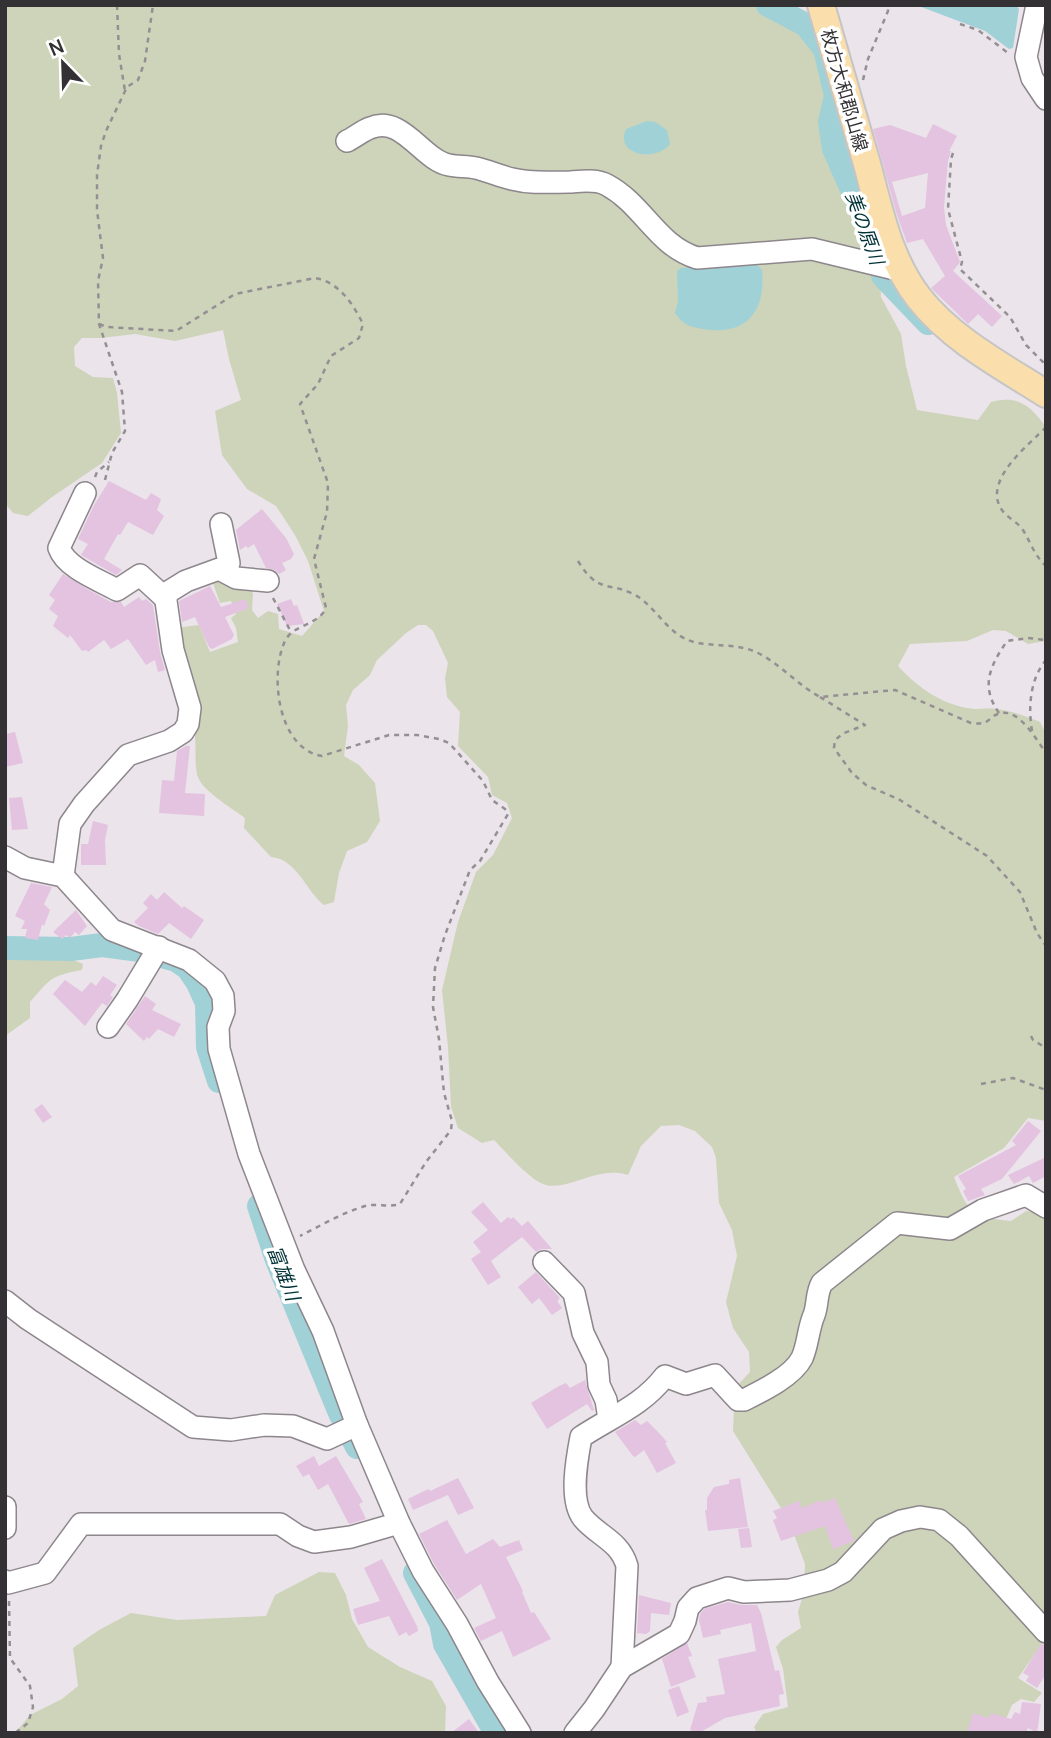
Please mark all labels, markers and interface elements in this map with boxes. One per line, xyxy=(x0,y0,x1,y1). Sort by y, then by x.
street label: 枚方大和郡山線 xyxy=(816,26,874,154)
north arrow xyxy=(28,28,98,98)
text: N xyxy=(45,33,68,62)
water label: 美の原川 xyxy=(840,188,891,270)
water label: 富雄川 xyxy=(262,1242,307,1306)

